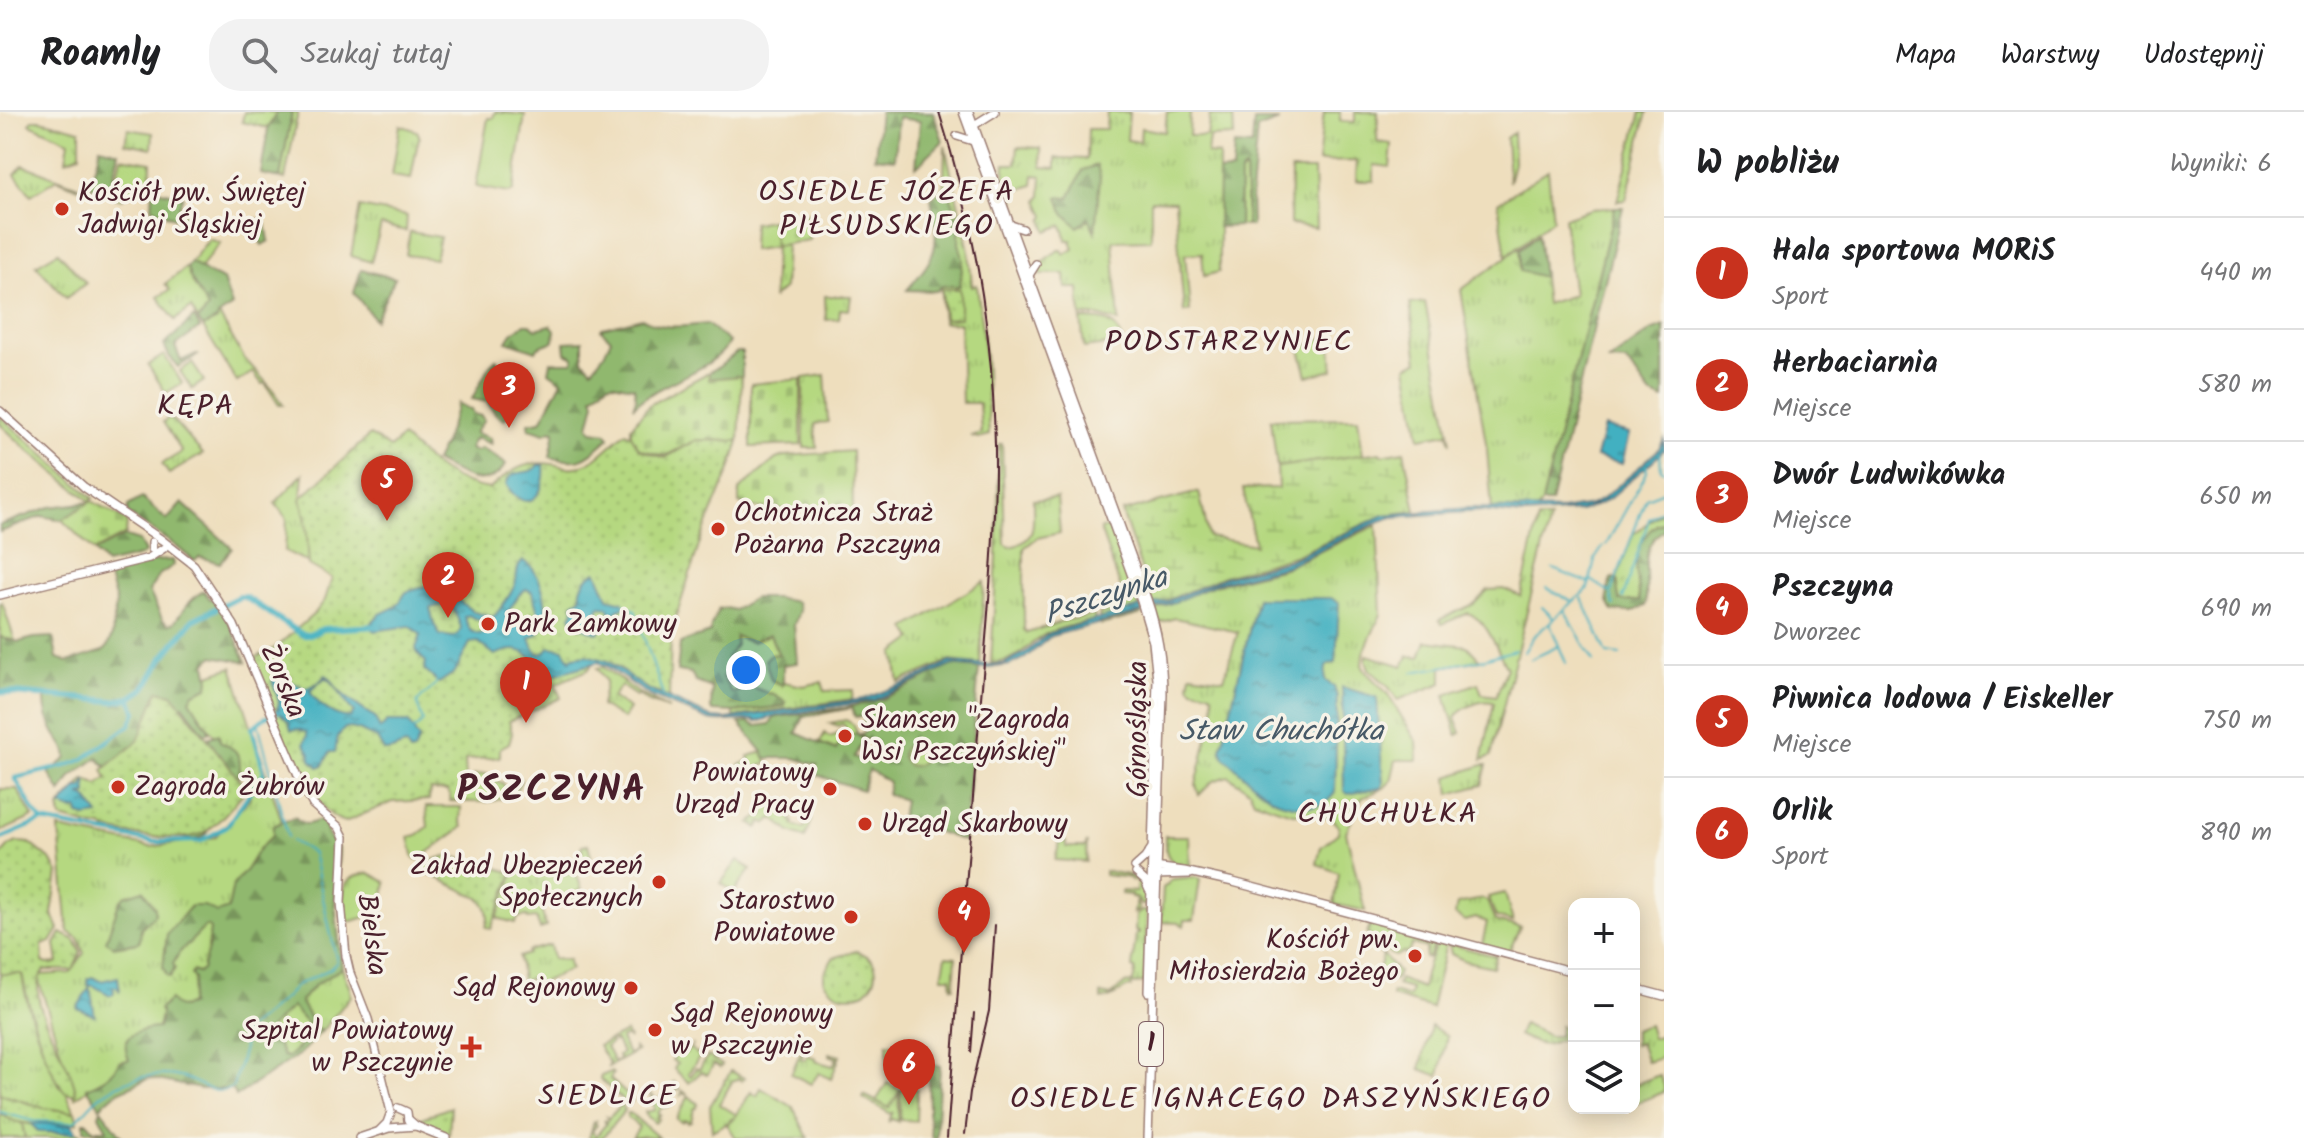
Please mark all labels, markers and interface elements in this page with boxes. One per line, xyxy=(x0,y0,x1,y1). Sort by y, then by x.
search box xyxy=(209,19,769,91)
text: Roamly xyxy=(40,25,161,85)
text: Szukaj tutaj xyxy=(301,31,451,79)
icon: search xyxy=(237,33,281,77)
text: Mapa xyxy=(1895,33,1956,78)
text: Warstwy xyxy=(2000,33,2099,78)
text: Udostępnij xyxy=(2143,33,2264,78)
text: W pobliżu xyxy=(1696,137,1839,191)
text: Wyniki: 6 xyxy=(2170,143,2272,185)
district label: OSIEDLE JÓZEFA PIŁSUDSKIEGO xyxy=(759,169,1016,251)
place label: Kościół pw. Świętej Jadwigi Śląskiej xyxy=(78,171,306,248)
marker: Kościół pw. Świętej Jadwigi Śląskiej xyxy=(53,200,71,218)
text: Hala sportowa MORiS xyxy=(1772,228,2055,276)
text: 1 xyxy=(1718,252,1726,294)
text: 440 m xyxy=(2199,252,2272,294)
text: Sport xyxy=(1772,276,1829,318)
district label: PODSTARZYNIEC xyxy=(1105,319,1353,367)
text: Herbaciarnia xyxy=(1772,340,1938,388)
pin: 3 xyxy=(483,362,535,428)
text: 2 xyxy=(1714,364,1730,406)
text: 580 m xyxy=(2198,364,2272,406)
district label: KĘPA xyxy=(157,383,235,431)
text: Miejsce xyxy=(1772,388,1851,430)
text: Dwór Ludwikówka xyxy=(1772,452,2005,500)
pin: 5 xyxy=(361,455,413,521)
text: 3 xyxy=(1715,476,1729,518)
text: 650 m xyxy=(2199,476,2272,518)
place label: Ochotnicza Straż Pożarna Pszczyna xyxy=(734,491,941,568)
text: Miejsce xyxy=(1772,500,1851,542)
marker: Ochotnicza Straż Pożarna Pszczyna xyxy=(709,520,727,538)
pin: 2 xyxy=(422,552,474,618)
water label: Pszczynka xyxy=(1038,554,1176,639)
text: Pszczyna xyxy=(1772,564,1893,612)
text: 4 xyxy=(1715,588,1729,630)
text: 690 m xyxy=(2201,588,2272,630)
place label: Park Zamkowy xyxy=(504,602,677,647)
text: Dworzec xyxy=(1772,612,1861,654)
marker: Park Zamkowy xyxy=(479,615,497,633)
street label: Żorska xyxy=(246,637,318,725)
your location xyxy=(726,650,766,690)
pin: 1 xyxy=(500,657,552,723)
street label: Górnośląska xyxy=(1116,661,1161,797)
text: Piwnica lodowa / Eiskeller xyxy=(1772,676,2112,724)
place label: Skansen "Zagroda Wsi Pszczyńskiej" xyxy=(861,698,1070,775)
text: 5 xyxy=(1715,700,1729,742)
text: 750 m xyxy=(2202,700,2272,742)
water label: Staw Chuchółka xyxy=(1179,708,1385,756)
text: Miejsce xyxy=(1772,724,1851,766)
marker: Skansen "Zagroda Wsi Pszczyńskiej" xyxy=(836,727,854,745)
place label: Powiatowy Urząd Pracy xyxy=(674,751,815,828)
district label: PSZCZYNA xyxy=(457,762,647,819)
place label: Zagroda Żubrów xyxy=(134,765,325,810)
marker: Zagroda Żubrów xyxy=(109,778,127,796)
marker: Powiatowy Urząd Pracy xyxy=(821,780,839,798)
text: Orlik xyxy=(1772,788,1832,836)
district label: CHUCHUŁKA xyxy=(1297,791,1479,839)
place label: Urząd Skarbowy xyxy=(881,802,1068,847)
text: 6 xyxy=(1715,812,1729,854)
text: 890 m xyxy=(2200,812,2272,854)
marker: Urząd Skarbowy xyxy=(856,815,874,833)
text: Sport xyxy=(1772,836,1829,878)
place label: Zakład Ubezpieczeń Społecznych xyxy=(410,844,643,921)
marker: Zakład Ubezpieczeń Społecznych xyxy=(650,873,668,891)
place label: Starostwo Powiatowe xyxy=(714,879,835,956)
pin: 4 xyxy=(938,887,990,953)
street label: Bielska xyxy=(343,891,399,979)
map controls xyxy=(1568,898,1640,1114)
button: + xyxy=(1568,898,1640,970)
marker: Starostwo Powiatowe xyxy=(842,908,860,926)
place label: Kościół pw. Miłosierdzia Bożego xyxy=(1168,918,1399,995)
marker: Kościół pw. Miłosierdzia Bożego xyxy=(1406,947,1424,965)
place label: Sąd Rejonowy xyxy=(453,966,616,1011)
button: − xyxy=(1568,970,1640,1042)
marker: Sąd Rejonowy xyxy=(622,979,640,997)
place label: Sąd Rejonowy w Pszczynie xyxy=(671,992,833,1069)
place label: Szpital Powiatowy w Pszczynie xyxy=(242,1009,454,1086)
marker: Sąd Rejonowy w Pszczynie xyxy=(646,1021,664,1039)
road number: 1 xyxy=(1139,1022,1163,1066)
marker: Szpital Powiatowy w Pszczynie xyxy=(460,1036,482,1058)
pin: 6 xyxy=(883,1039,935,1105)
button: layers xyxy=(1568,1042,1640,1114)
district label: SIEDLICE xyxy=(538,1073,678,1121)
district label: OSIEDLE IGNACEGO DASZYŃSKIEGO xyxy=(1010,1076,1552,1124)

